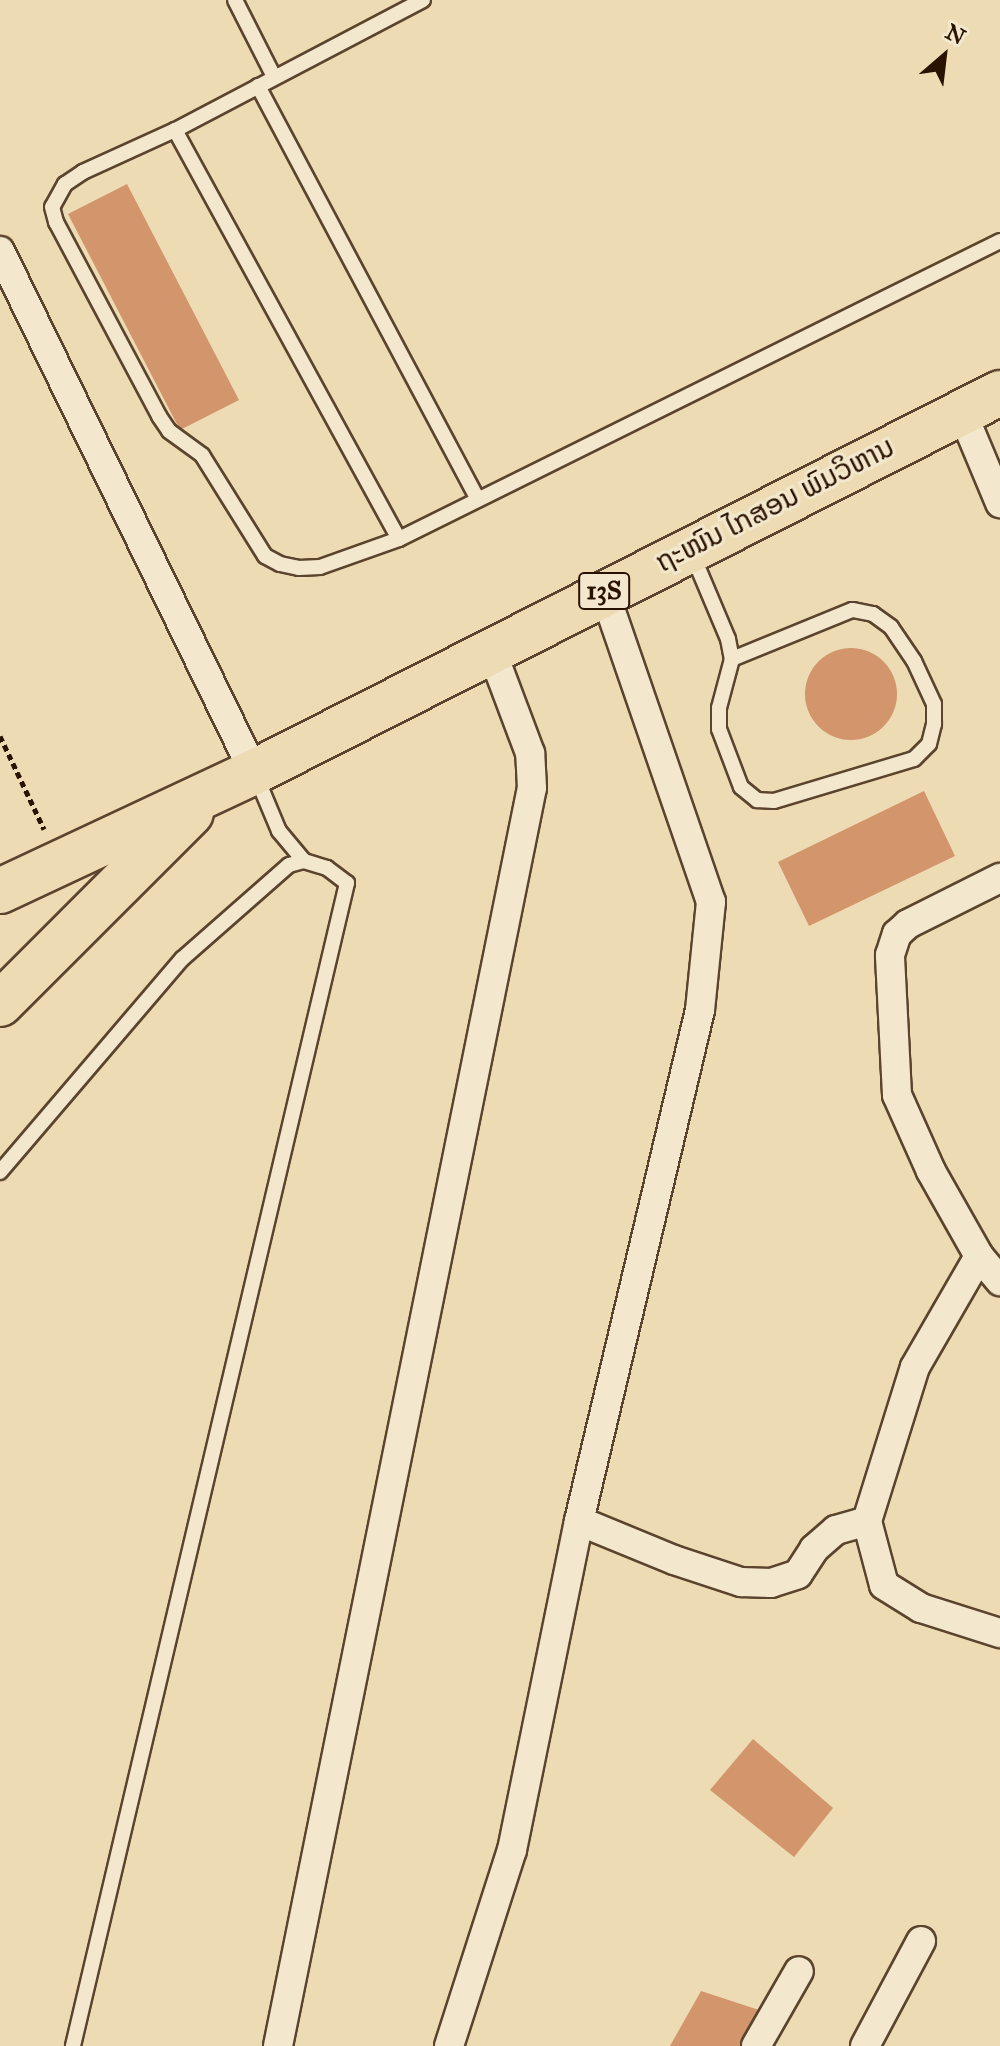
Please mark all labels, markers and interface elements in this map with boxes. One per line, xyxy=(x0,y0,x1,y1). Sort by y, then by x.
north arrow xyxy=(904,16,984,96)
text: N xyxy=(941,18,970,51)
street label: ຖະໜົນ ໄກສອນ ພົມວິຫານ xyxy=(650,430,900,580)
road number: 13S xyxy=(578,569,630,613)

